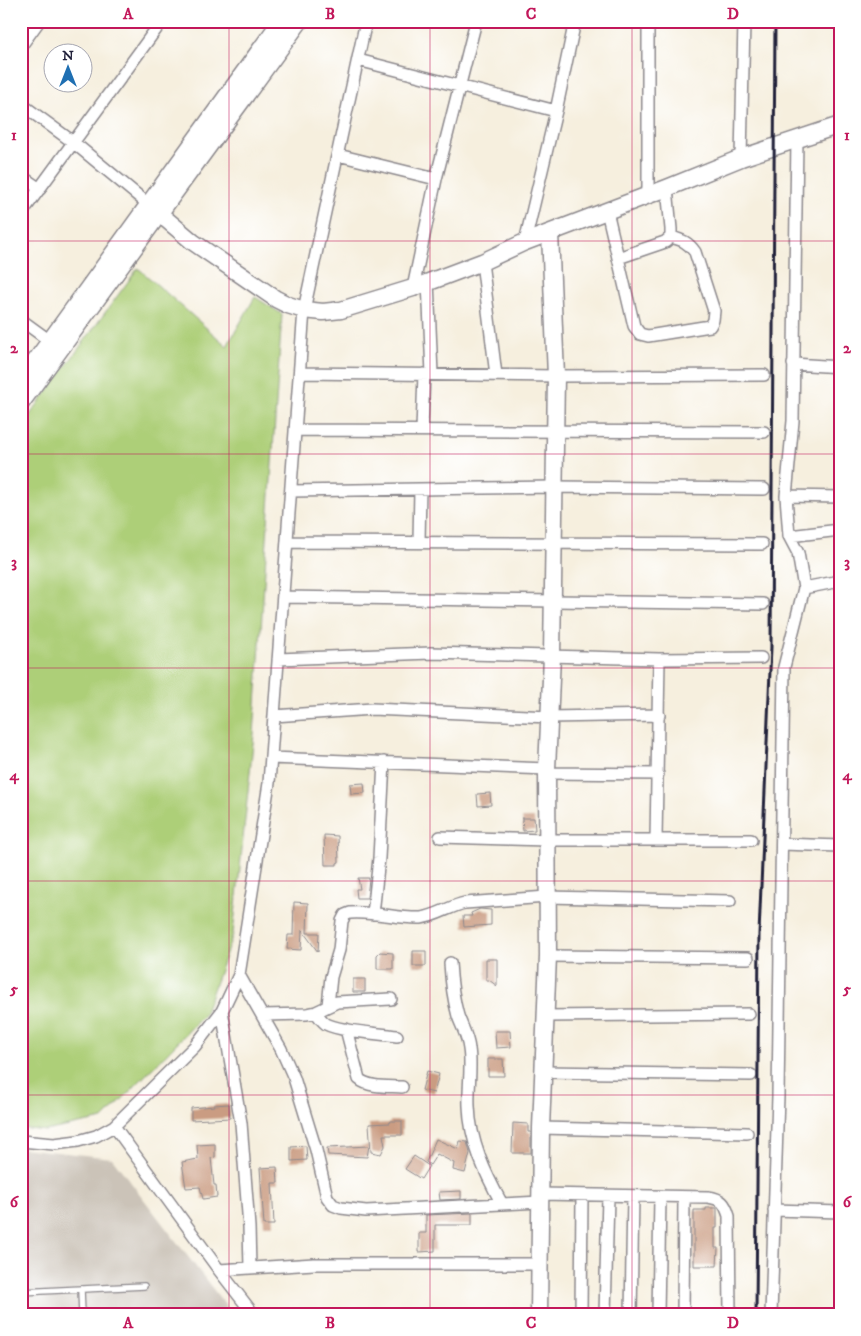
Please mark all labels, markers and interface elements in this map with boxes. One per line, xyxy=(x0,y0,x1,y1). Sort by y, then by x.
text: A xyxy=(122,4,134,24)
text: B xyxy=(325,4,335,24)
text: C xyxy=(526,4,536,24)
text: D xyxy=(727,4,739,24)
north arrow xyxy=(42,42,92,92)
text: N xyxy=(62,47,74,65)
text: 1 xyxy=(11,125,17,145)
text: 1 xyxy=(844,125,850,145)
text: 2 xyxy=(10,338,19,358)
text: 2 xyxy=(843,338,852,358)
text: 3 xyxy=(11,552,17,572)
text: 3 xyxy=(844,552,850,572)
text: 4 xyxy=(8,765,19,785)
text: 4 xyxy=(841,765,852,785)
text: 5 xyxy=(9,979,18,999)
text: 5 xyxy=(842,979,851,999)
text: 6 xyxy=(10,1192,20,1212)
text: 6 xyxy=(843,1192,853,1212)
text: A xyxy=(122,1313,134,1333)
text: B xyxy=(325,1313,335,1333)
text: C xyxy=(526,1313,536,1333)
text: D xyxy=(727,1313,739,1333)

